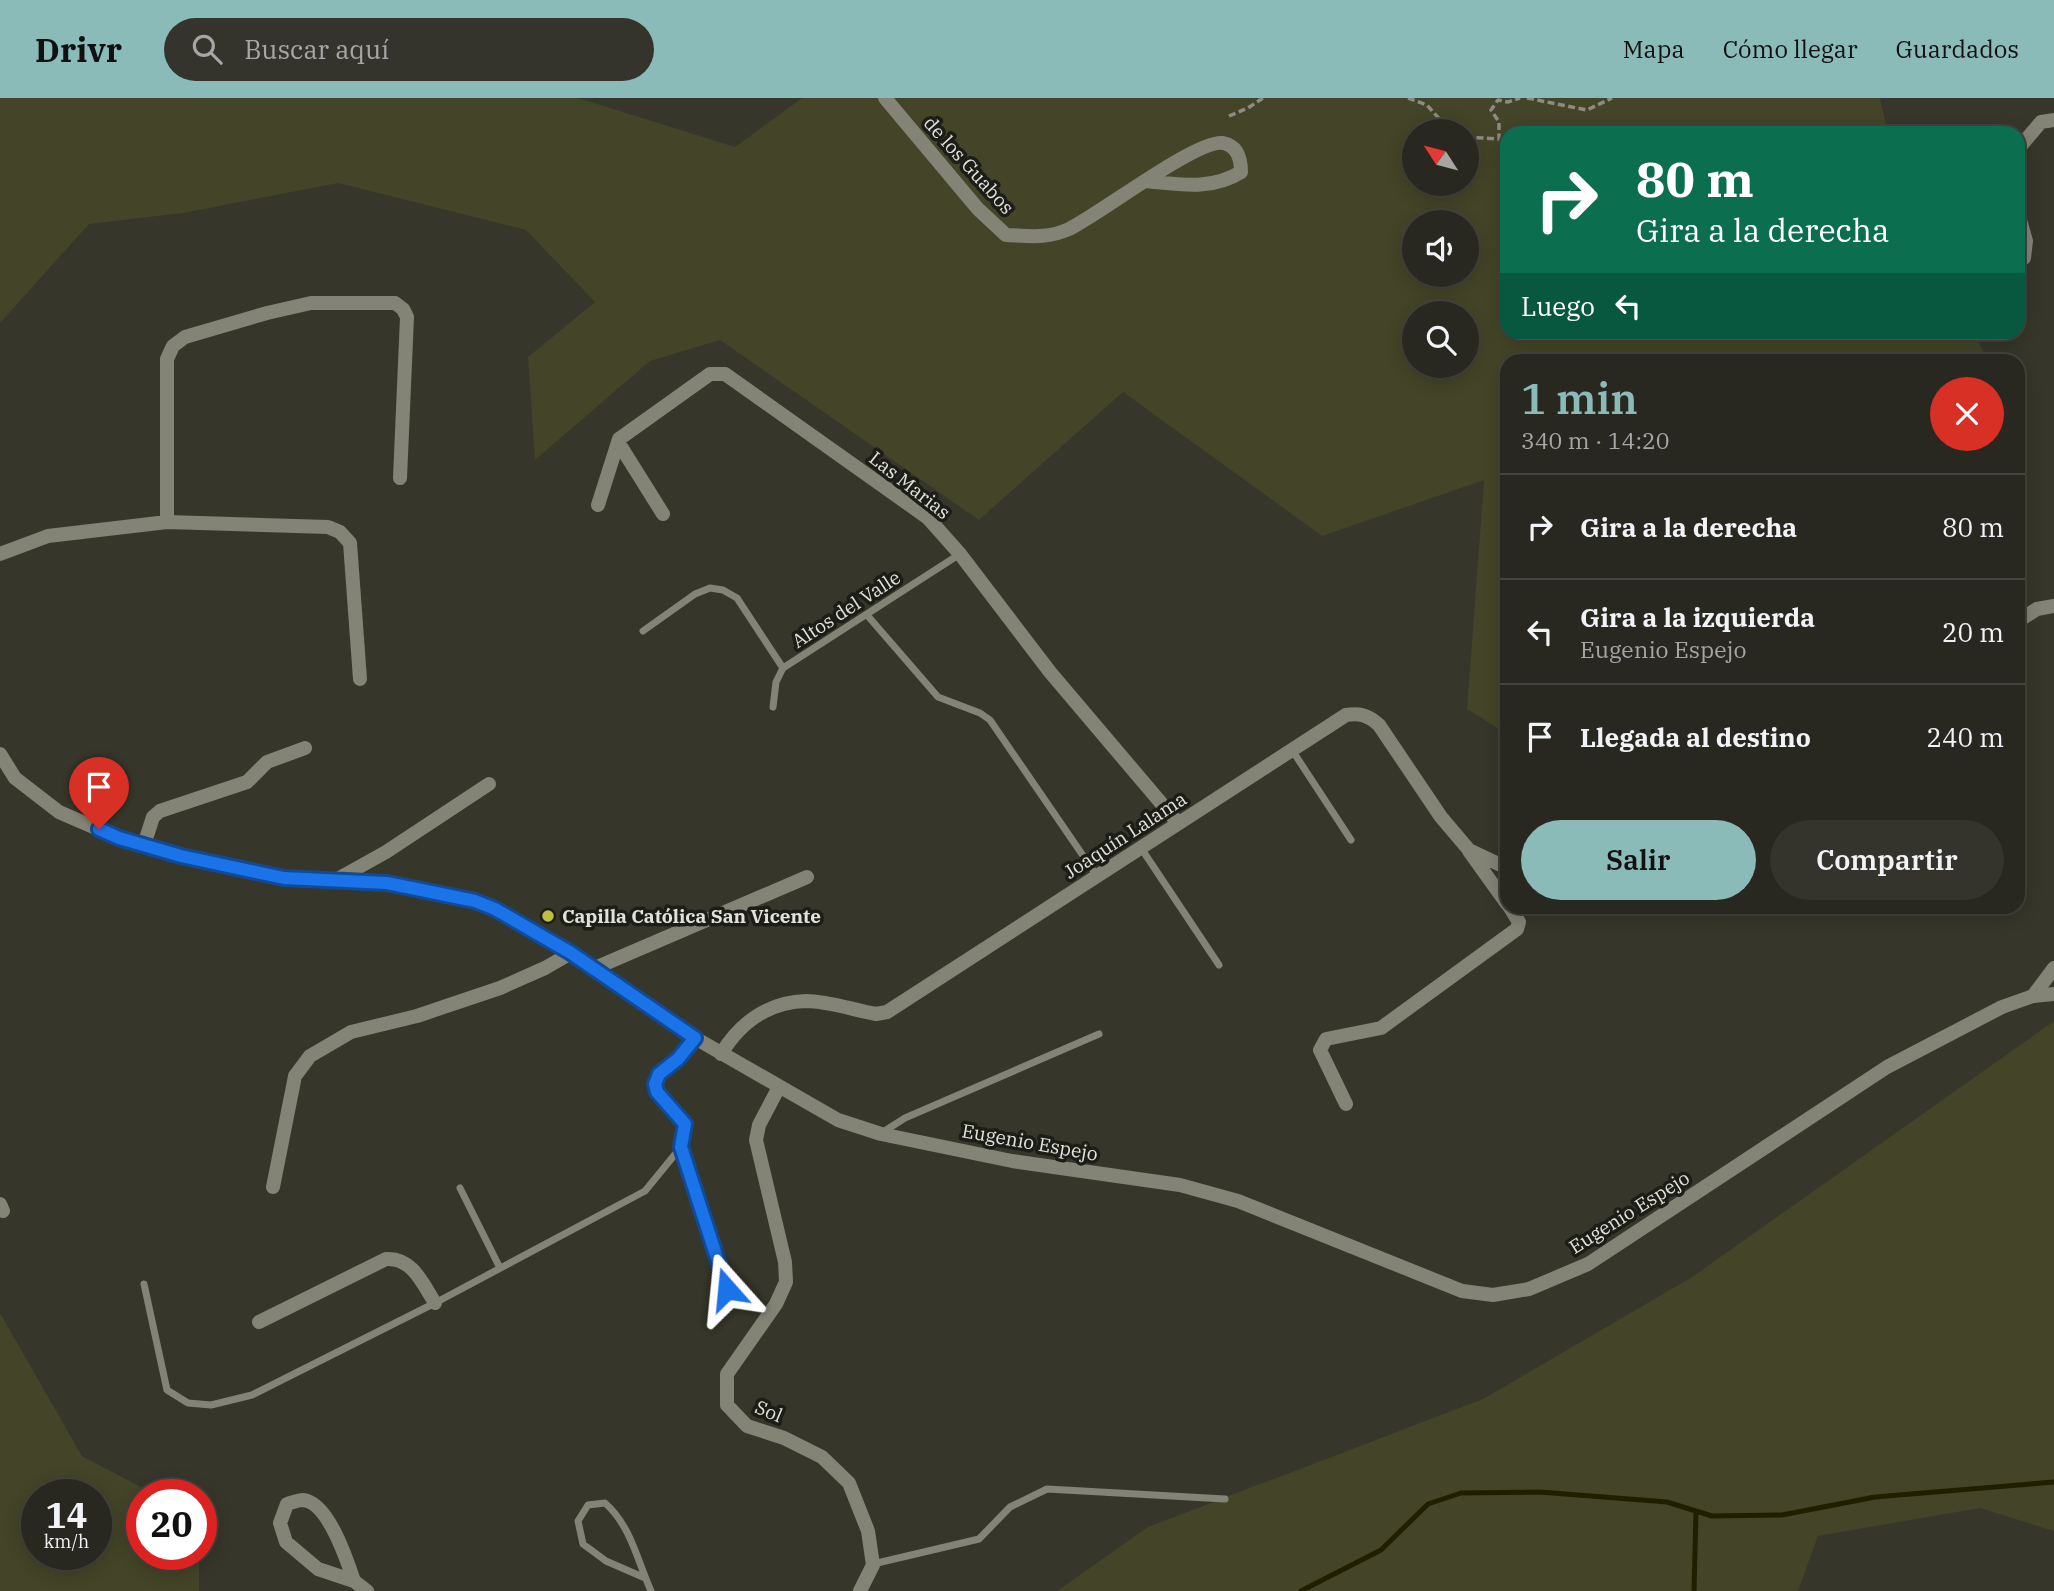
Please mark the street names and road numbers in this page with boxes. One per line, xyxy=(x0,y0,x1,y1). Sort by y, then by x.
street label: de los Guabos xyxy=(919,111,1019,219)
street label: Las Marias xyxy=(865,446,955,524)
street label: Altos del Valle xyxy=(787,565,905,653)
street label: Joaquín Lalama xyxy=(1059,786,1191,884)
street label: Eugenio Espejo xyxy=(960,1118,1100,1166)
street label: Eugenio Espejo xyxy=(1564,1165,1694,1259)
street label: Sol xyxy=(752,1395,787,1428)

